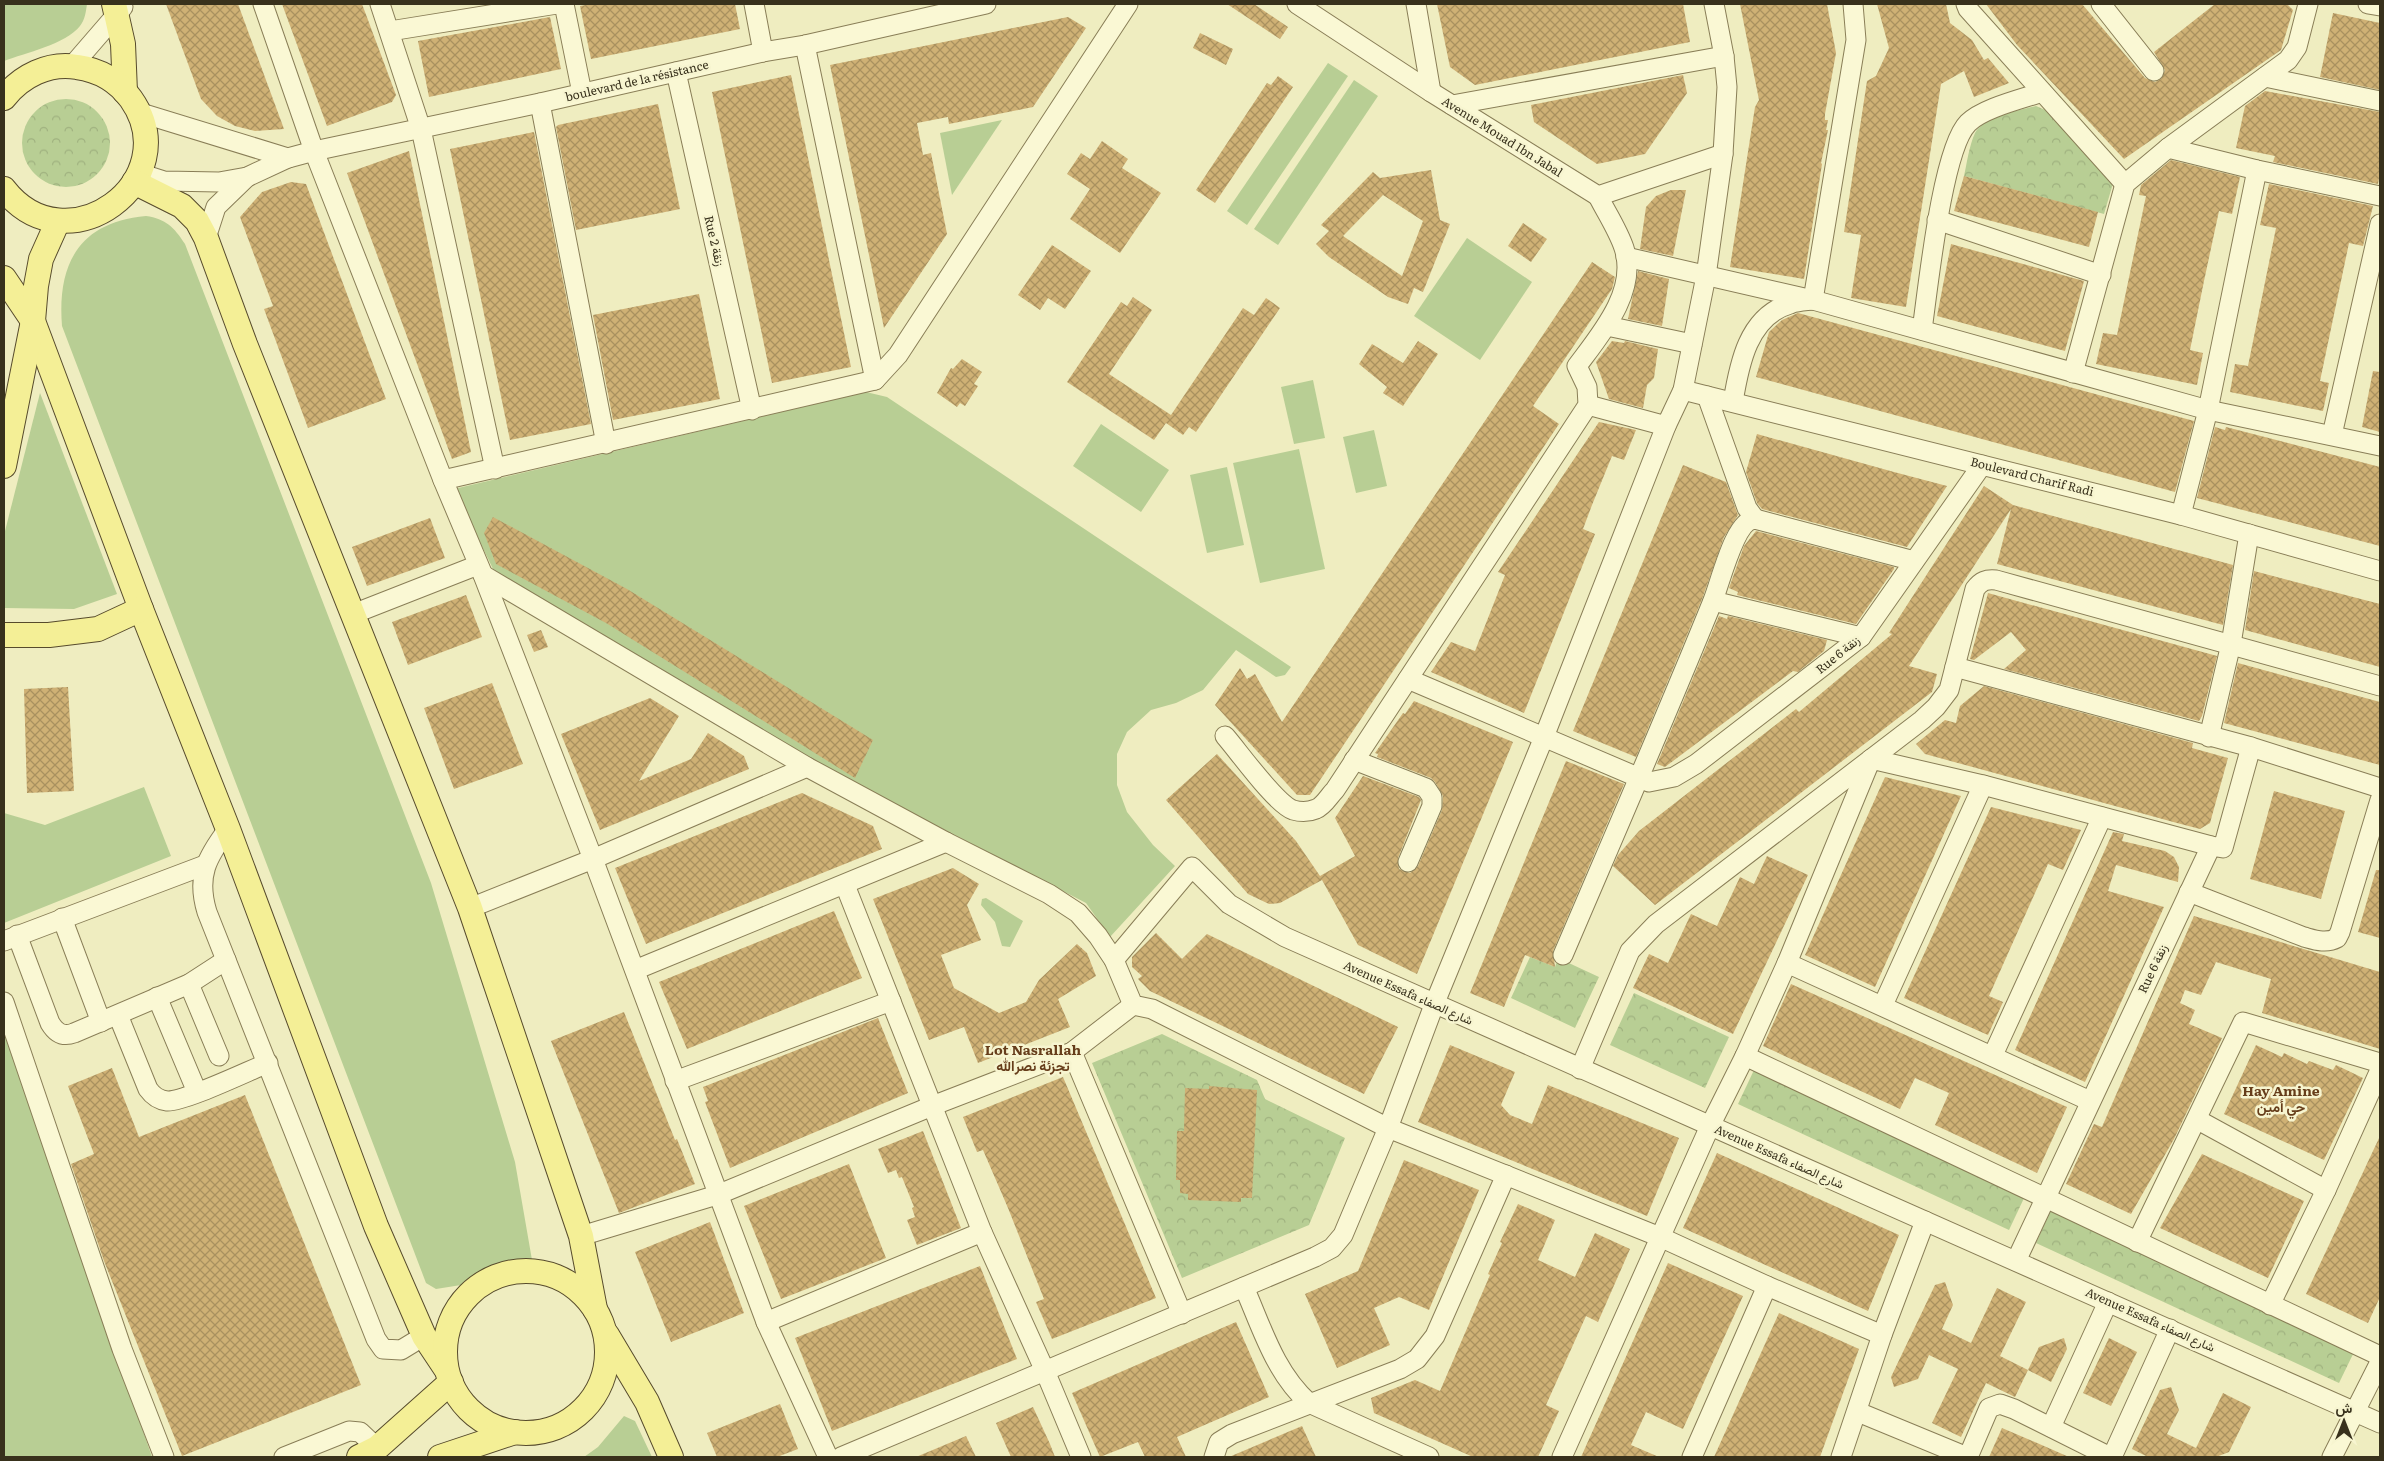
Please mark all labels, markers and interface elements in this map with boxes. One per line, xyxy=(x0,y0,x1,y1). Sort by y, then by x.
street label: boulevard de la résistance xyxy=(563,55,710,105)
street label: Avenue Mouad Ibn Jabal xyxy=(1439,92,1566,181)
street label: Rue 2 زنقة xyxy=(700,214,730,268)
street label: Boulevard Charif Radi xyxy=(1969,452,2096,500)
street label: Rue 6 زنقة xyxy=(1811,631,1863,678)
street label: Rue 6 زنقة xyxy=(2133,941,2171,996)
street label: Avenue Essafa شارع الصفاء xyxy=(1340,955,1476,1030)
district label: Lot Nasrallah تجزئة نصرالله xyxy=(985,1039,1082,1075)
district label: Hay Amine حي أمين xyxy=(2242,1080,2320,1119)
street label: Avenue Essafa شارع الصفاء xyxy=(1711,1119,1847,1194)
street label: Avenue Essafa شارع الصفاء xyxy=(2082,1282,2218,1357)
north arrow xyxy=(2319,1396,2369,1446)
text: ش xyxy=(2336,1397,2353,1417)

